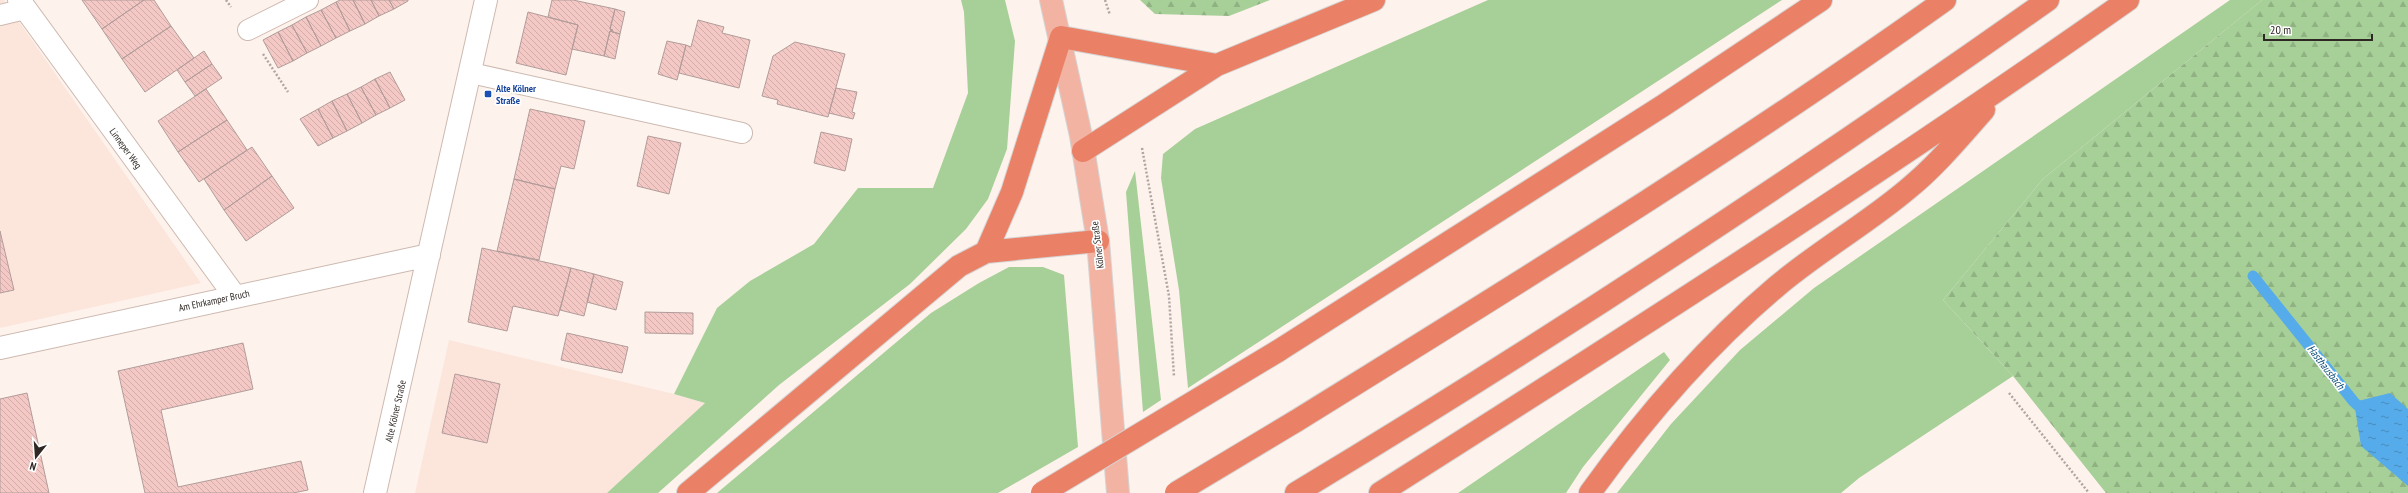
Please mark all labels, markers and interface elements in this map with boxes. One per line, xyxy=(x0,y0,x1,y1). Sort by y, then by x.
scale bar xyxy=(2264,16,2372,42)
text: 20 m xyxy=(2270,22,2291,37)
place label: Alte Kölner Straße xyxy=(495,82,536,107)
marker: Alte Kölner Straße xyxy=(483,89,493,99)
street label: Linneper Weg xyxy=(106,125,145,171)
street label: Kölner Straße xyxy=(1088,221,1107,269)
street label: Am Ehrkamper Bruch xyxy=(177,287,251,314)
water label: Hasthausbach xyxy=(2304,342,2348,393)
street label: Alte Kölner Straße xyxy=(382,379,409,443)
north arrow xyxy=(16,437,56,477)
text: N xyxy=(28,459,38,474)

